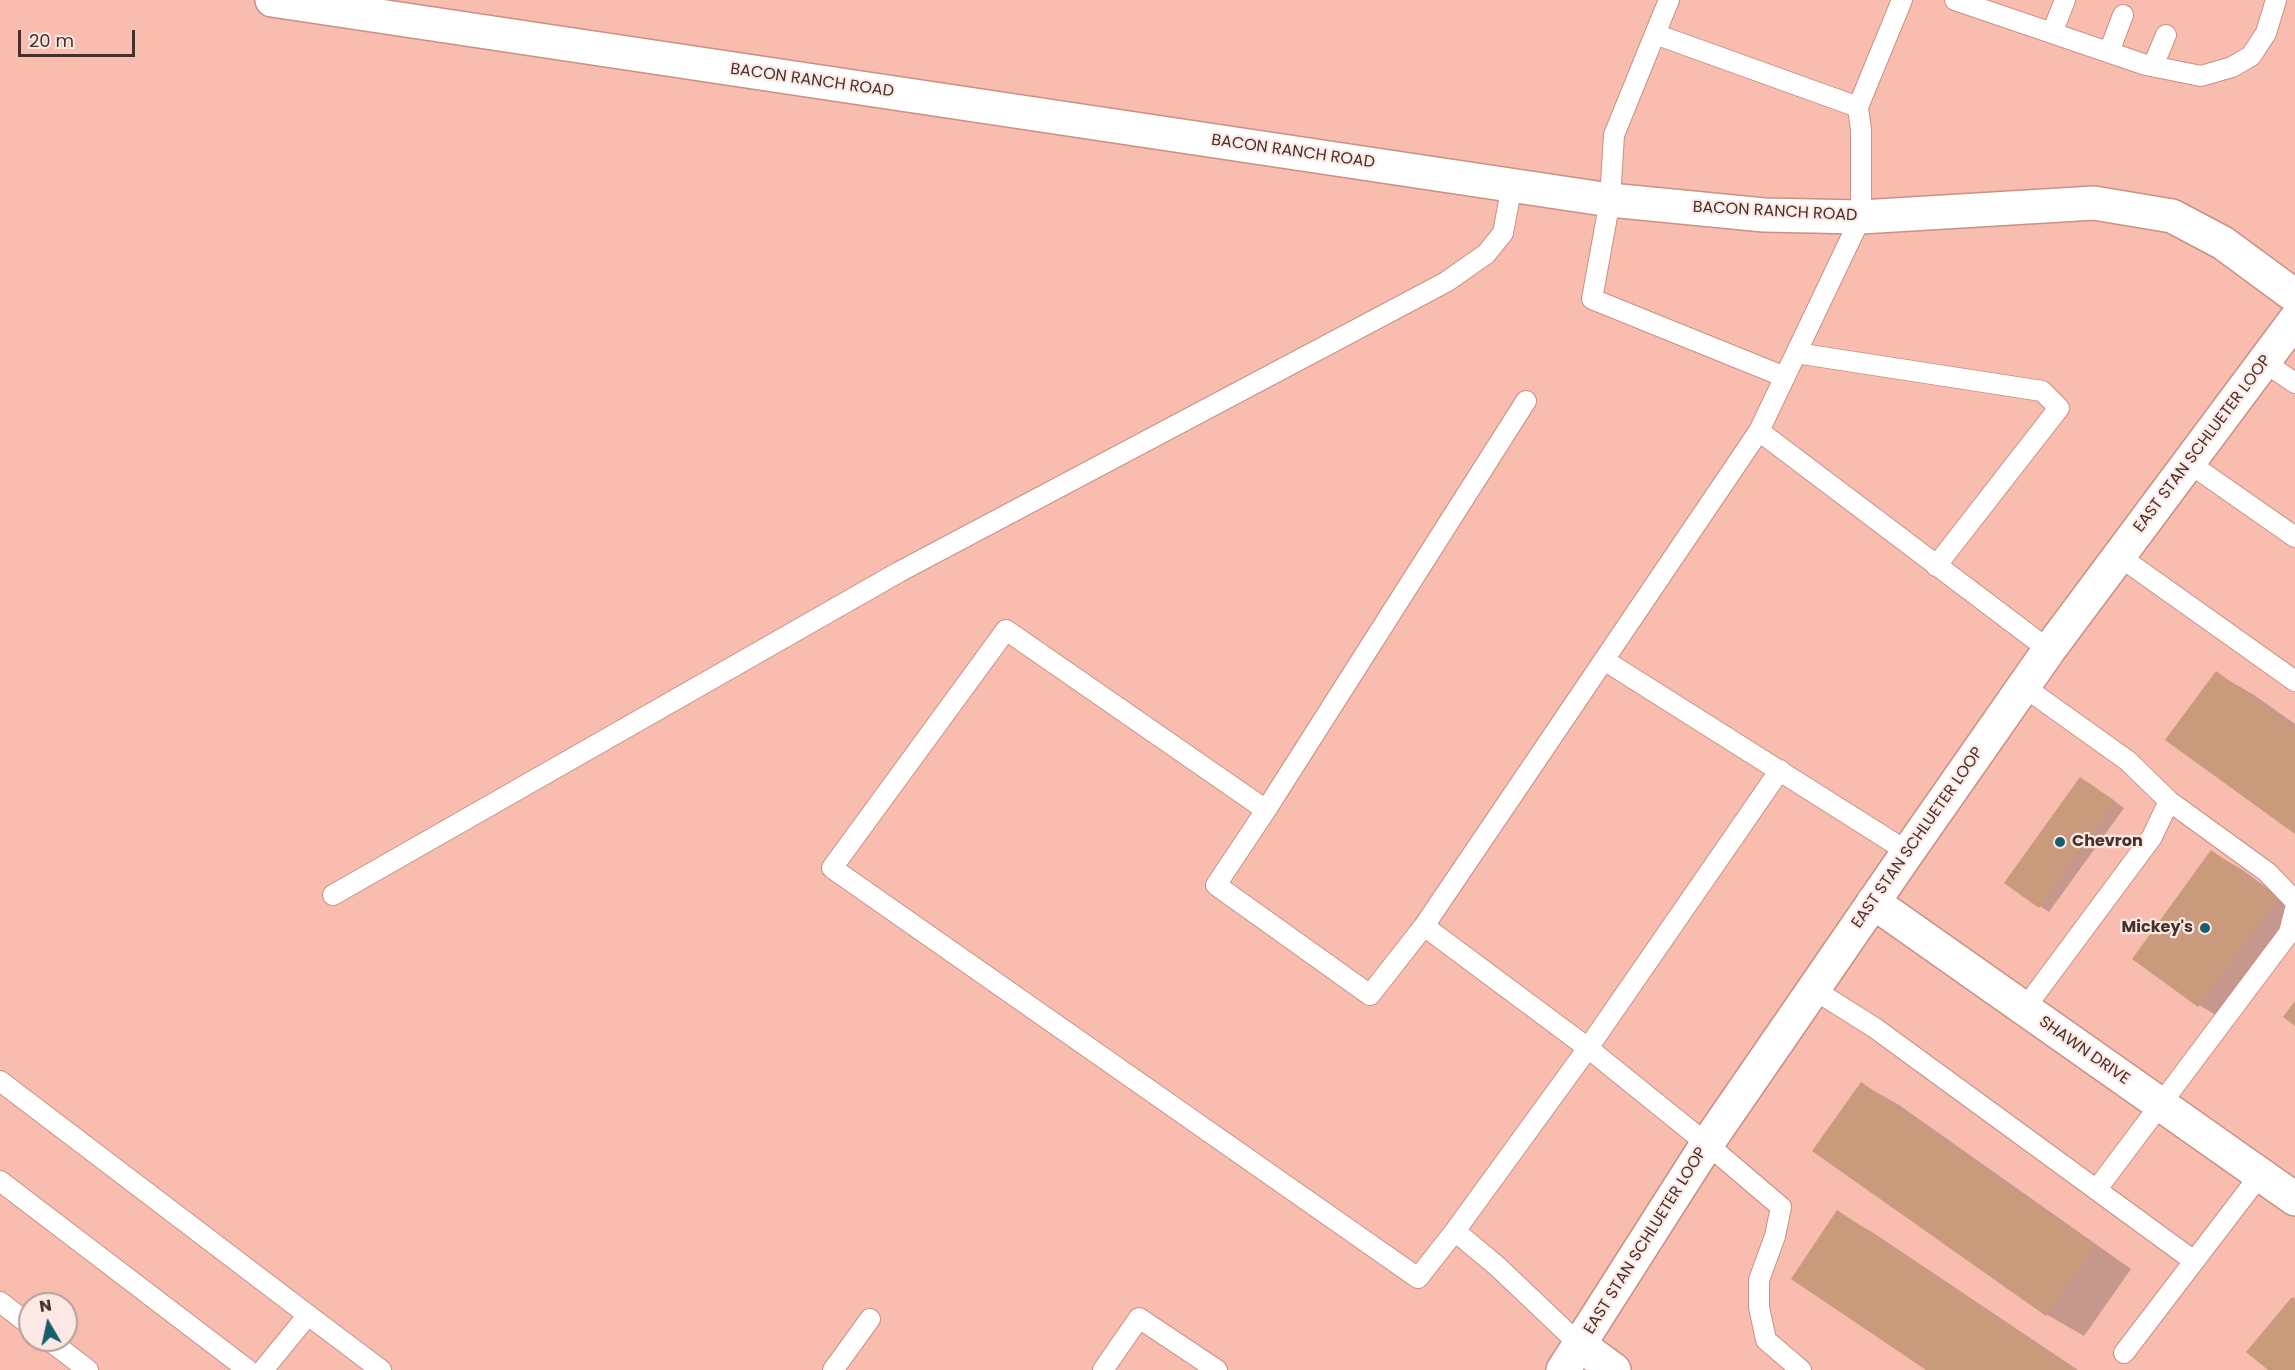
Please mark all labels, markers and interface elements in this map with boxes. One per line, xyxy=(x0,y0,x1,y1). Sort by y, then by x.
scale bar xyxy=(21,18,138,56)
text: 20 m xyxy=(29,28,74,53)
street label: BACON RANCH ROAD xyxy=(729,60,895,102)
street label: BACON RANCH ROAD xyxy=(1210,131,1376,173)
street label: BACON RANCH ROAD xyxy=(1692,198,1858,226)
street label: EAST STAN SCHLUETER LOOP xyxy=(2130,352,2276,536)
street label: EAST STAN SCHLUETER LOOP xyxy=(1848,744,1988,932)
place label: Chevron xyxy=(2072,832,2143,852)
marker: Chevron xyxy=(2053,835,2067,849)
place label: Mickey's xyxy=(2122,918,2193,938)
marker: Mickey's xyxy=(2198,921,2212,935)
street label: SHAWN DRIVE xyxy=(2035,1013,2133,1089)
street label: EAST STAN SCHLUETER LOOP xyxy=(1580,1144,1712,1338)
north arrow xyxy=(18,1292,78,1352)
text: N xyxy=(38,1293,53,1318)

